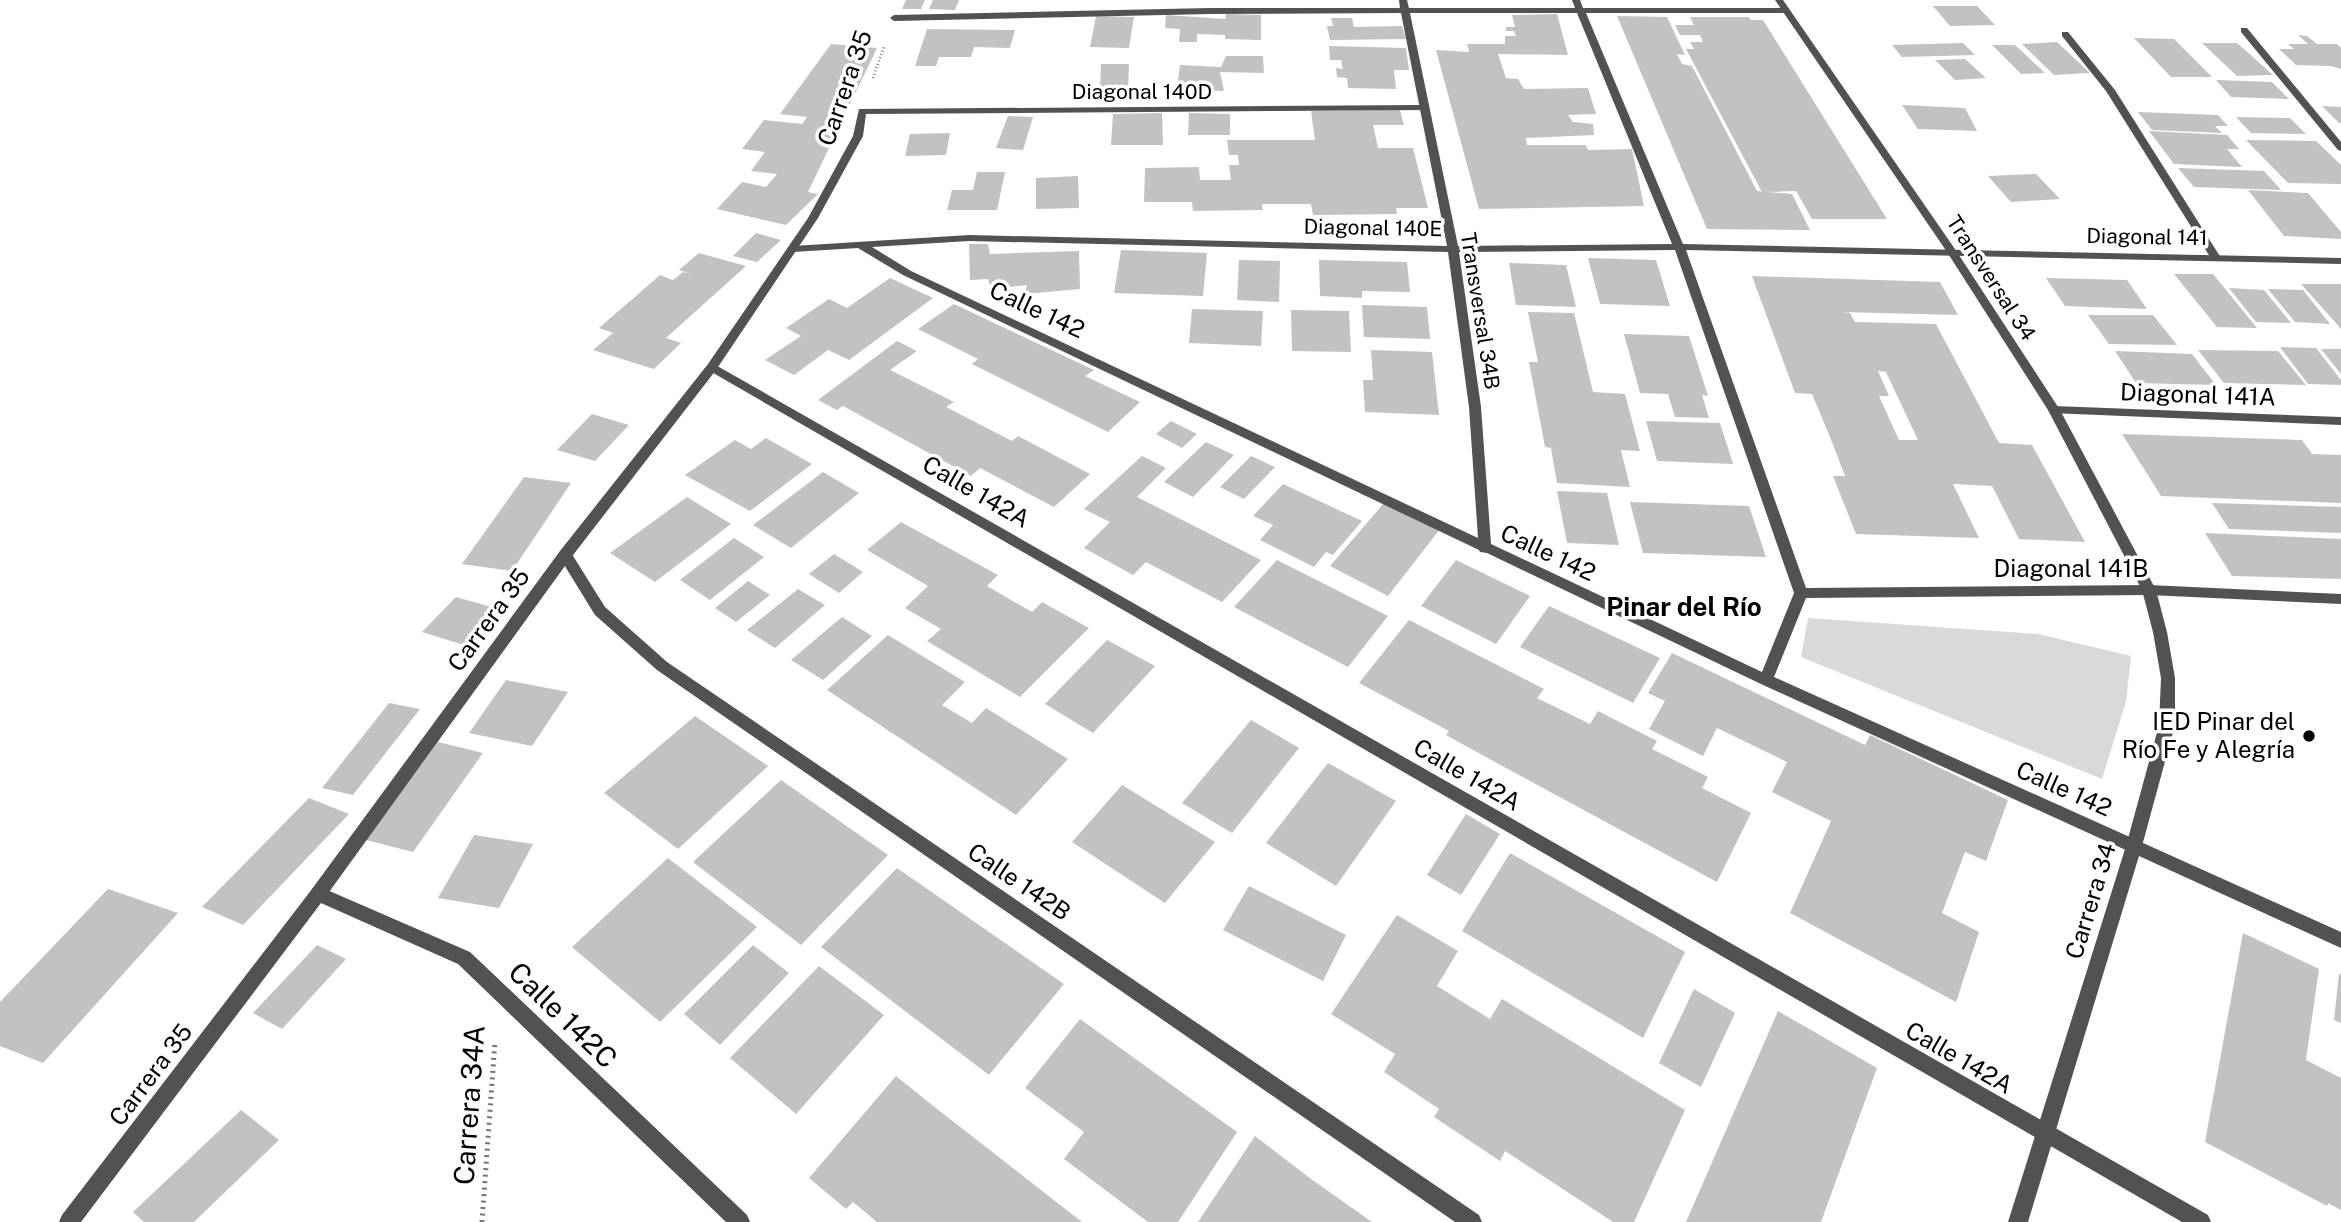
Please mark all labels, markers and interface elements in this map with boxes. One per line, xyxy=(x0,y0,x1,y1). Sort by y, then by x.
street label: Carrera 35 xyxy=(811,26,877,149)
street label: Diagonal 140D xyxy=(1072,79,1212,104)
street label: Transversal 34 xyxy=(1942,210,2041,345)
street label: Diagonal 140E xyxy=(1303,214,1443,241)
street label: Diagonal 141 xyxy=(2086,223,2208,250)
street label: Transversal 34B xyxy=(1456,231,1505,391)
street label: Calle 142 xyxy=(985,275,1089,343)
street label: Diagonal 141A xyxy=(2120,377,2276,411)
street label: Calle 142A xyxy=(918,449,1035,533)
street label: Calle 142 xyxy=(1496,518,1600,586)
street label: Diagonal 141B xyxy=(1994,554,2148,582)
street label: Carrera 35 xyxy=(441,562,535,676)
district label: Pinar del Río xyxy=(1606,591,1762,622)
place label: IED Pinar del Río Fe y Alegría xyxy=(2122,707,2295,763)
marker: IED Pinar del Río Fe y Alegría xyxy=(2301,728,2317,744)
street label: Calle 142A xyxy=(1409,732,1526,816)
street label: Calle 142 xyxy=(2012,755,2117,822)
street label: Calle 142B xyxy=(963,837,1076,926)
street label: Carrera 34 xyxy=(2059,839,2121,962)
street label: Calle 142C xyxy=(502,955,624,1074)
street label: Calle 142A xyxy=(1901,1015,2018,1099)
street label: Carrera 35 xyxy=(103,1018,198,1131)
street label: Carrera 34A xyxy=(446,1024,491,1186)

